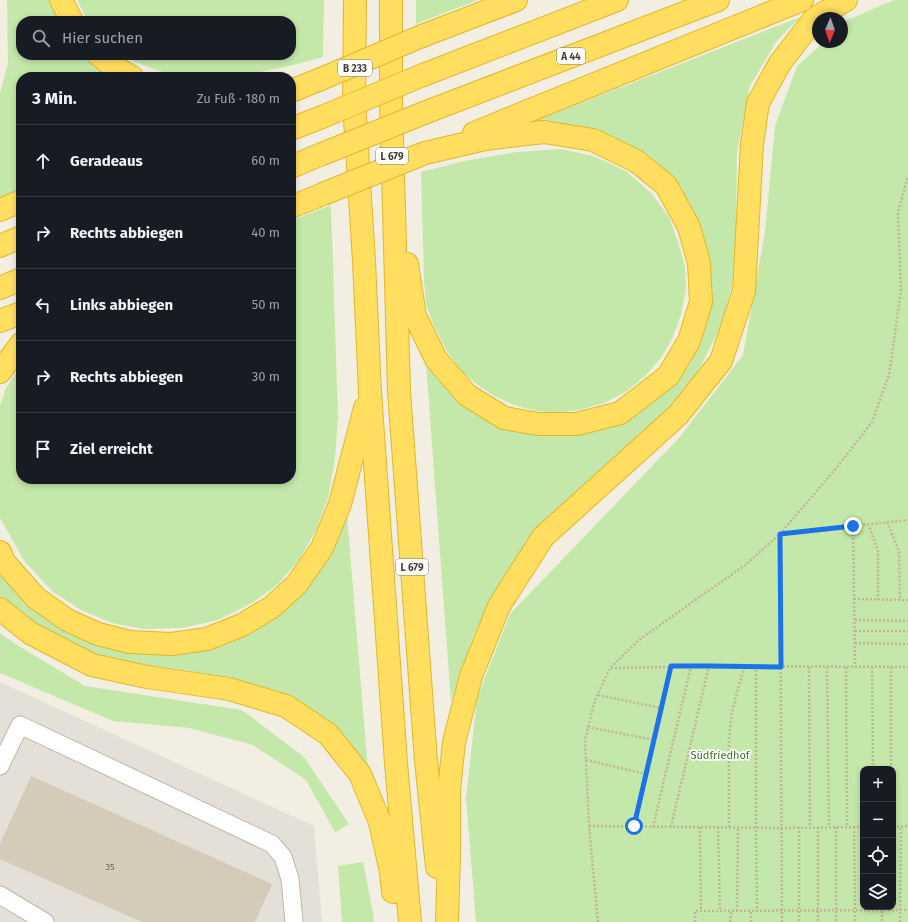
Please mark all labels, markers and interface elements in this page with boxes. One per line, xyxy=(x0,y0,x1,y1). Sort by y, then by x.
north arrow xyxy=(812,12,848,48)
search box xyxy=(16,16,296,60)
icon: search xyxy=(30,27,52,49)
text: Hier suchen xyxy=(62,29,143,47)
road number: A 44 xyxy=(557,48,585,64)
road number: B 233 xyxy=(338,60,372,76)
text: 3 Min. xyxy=(32,88,77,109)
text: Zu Fuß · 180 m xyxy=(197,91,280,106)
road number: L 679 xyxy=(376,148,408,164)
icon: ahead xyxy=(32,150,54,172)
text: Geradeaus xyxy=(70,152,143,170)
text: 60 m xyxy=(251,153,280,168)
icon: right xyxy=(32,222,54,244)
text: Rechts abbiegen xyxy=(70,224,183,242)
text: 40 m xyxy=(251,225,280,240)
icon: left xyxy=(32,294,54,316)
text: Links abbiegen xyxy=(70,296,173,314)
text: 50 m xyxy=(252,297,280,312)
icon: right xyxy=(32,366,54,388)
text: Rechts abbiegen xyxy=(70,368,183,386)
text: 30 m xyxy=(252,369,280,384)
icon: arrive xyxy=(32,438,54,460)
text: Ziel erreicht xyxy=(70,440,153,458)
route end xyxy=(844,517,862,535)
road number: L 679 xyxy=(396,559,428,575)
park label: Südfriedhof xyxy=(690,749,751,762)
map controls xyxy=(860,766,896,910)
button: + xyxy=(860,766,896,802)
button: − xyxy=(860,802,896,838)
route start xyxy=(625,817,643,835)
button: locate xyxy=(860,838,896,874)
house number: 35 xyxy=(105,862,115,872)
button: layers xyxy=(860,874,896,910)

